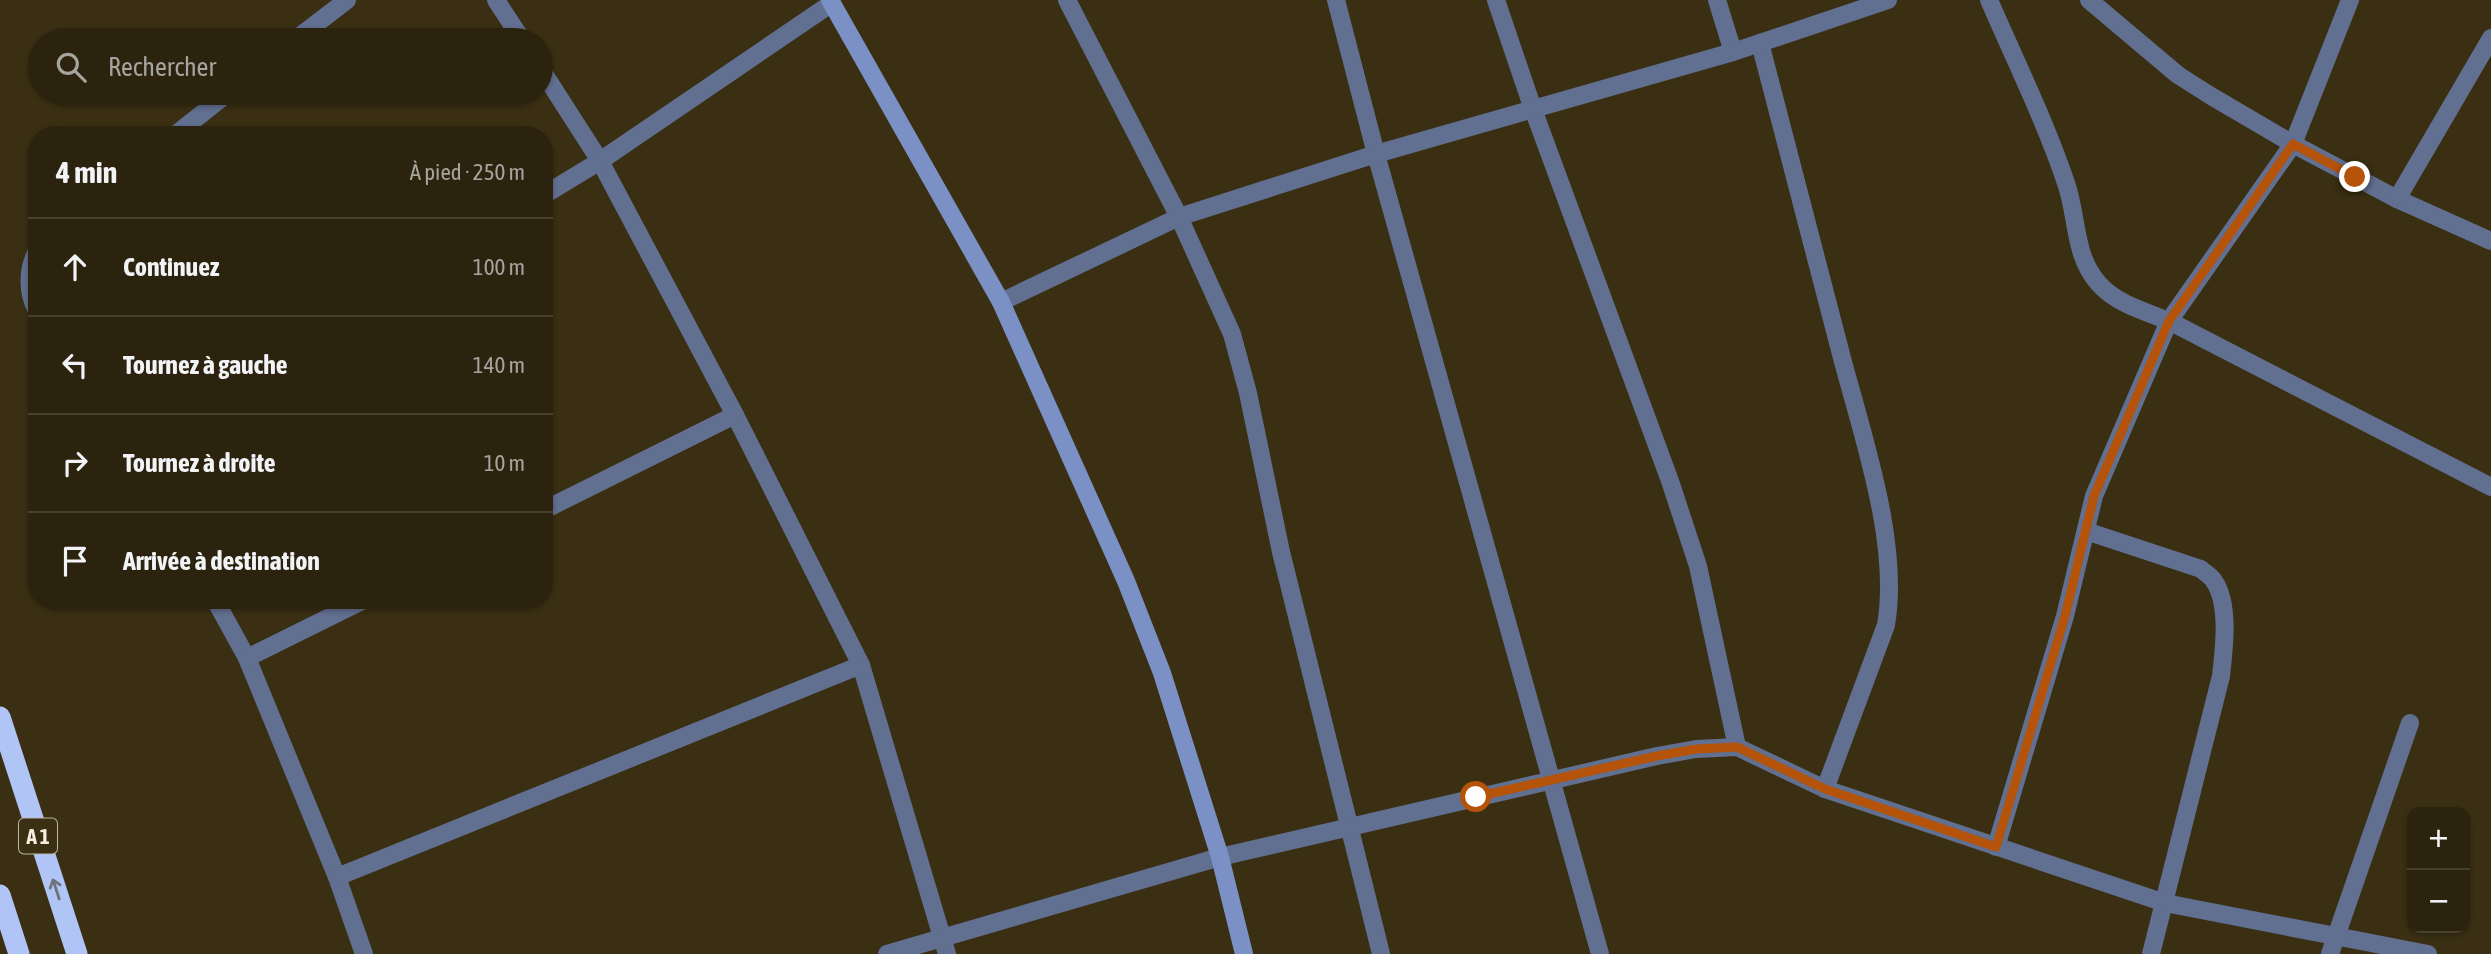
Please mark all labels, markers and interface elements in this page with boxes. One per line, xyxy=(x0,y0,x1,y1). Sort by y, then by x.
search box xyxy=(28,28,553,105)
icon: search xyxy=(52,48,90,86)
text: Rechercher xyxy=(108,52,216,82)
text: 4 min xyxy=(56,155,117,189)
text: À pied · 250 m xyxy=(410,159,525,185)
route end xyxy=(2339,161,2370,192)
icon: ahead xyxy=(56,248,94,286)
text: Continuez xyxy=(123,252,219,282)
text: 100 m xyxy=(473,254,525,280)
icon: left xyxy=(56,346,94,384)
text: Tournez à gauche xyxy=(123,350,288,380)
text: 140 m xyxy=(473,352,525,378)
icon: right xyxy=(56,444,94,482)
text: Tournez à droite xyxy=(123,448,276,478)
text: 10 m xyxy=(484,450,525,476)
icon: arrive xyxy=(56,542,94,580)
text: Arrivée à destination xyxy=(123,546,320,576)
route start xyxy=(1460,781,1491,812)
map controls xyxy=(2407,807,2470,933)
button: + xyxy=(2407,807,2470,870)
road number: A 1 xyxy=(19,818,57,854)
button: − xyxy=(2407,870,2470,933)
one-way arrow xyxy=(49,878,62,900)

